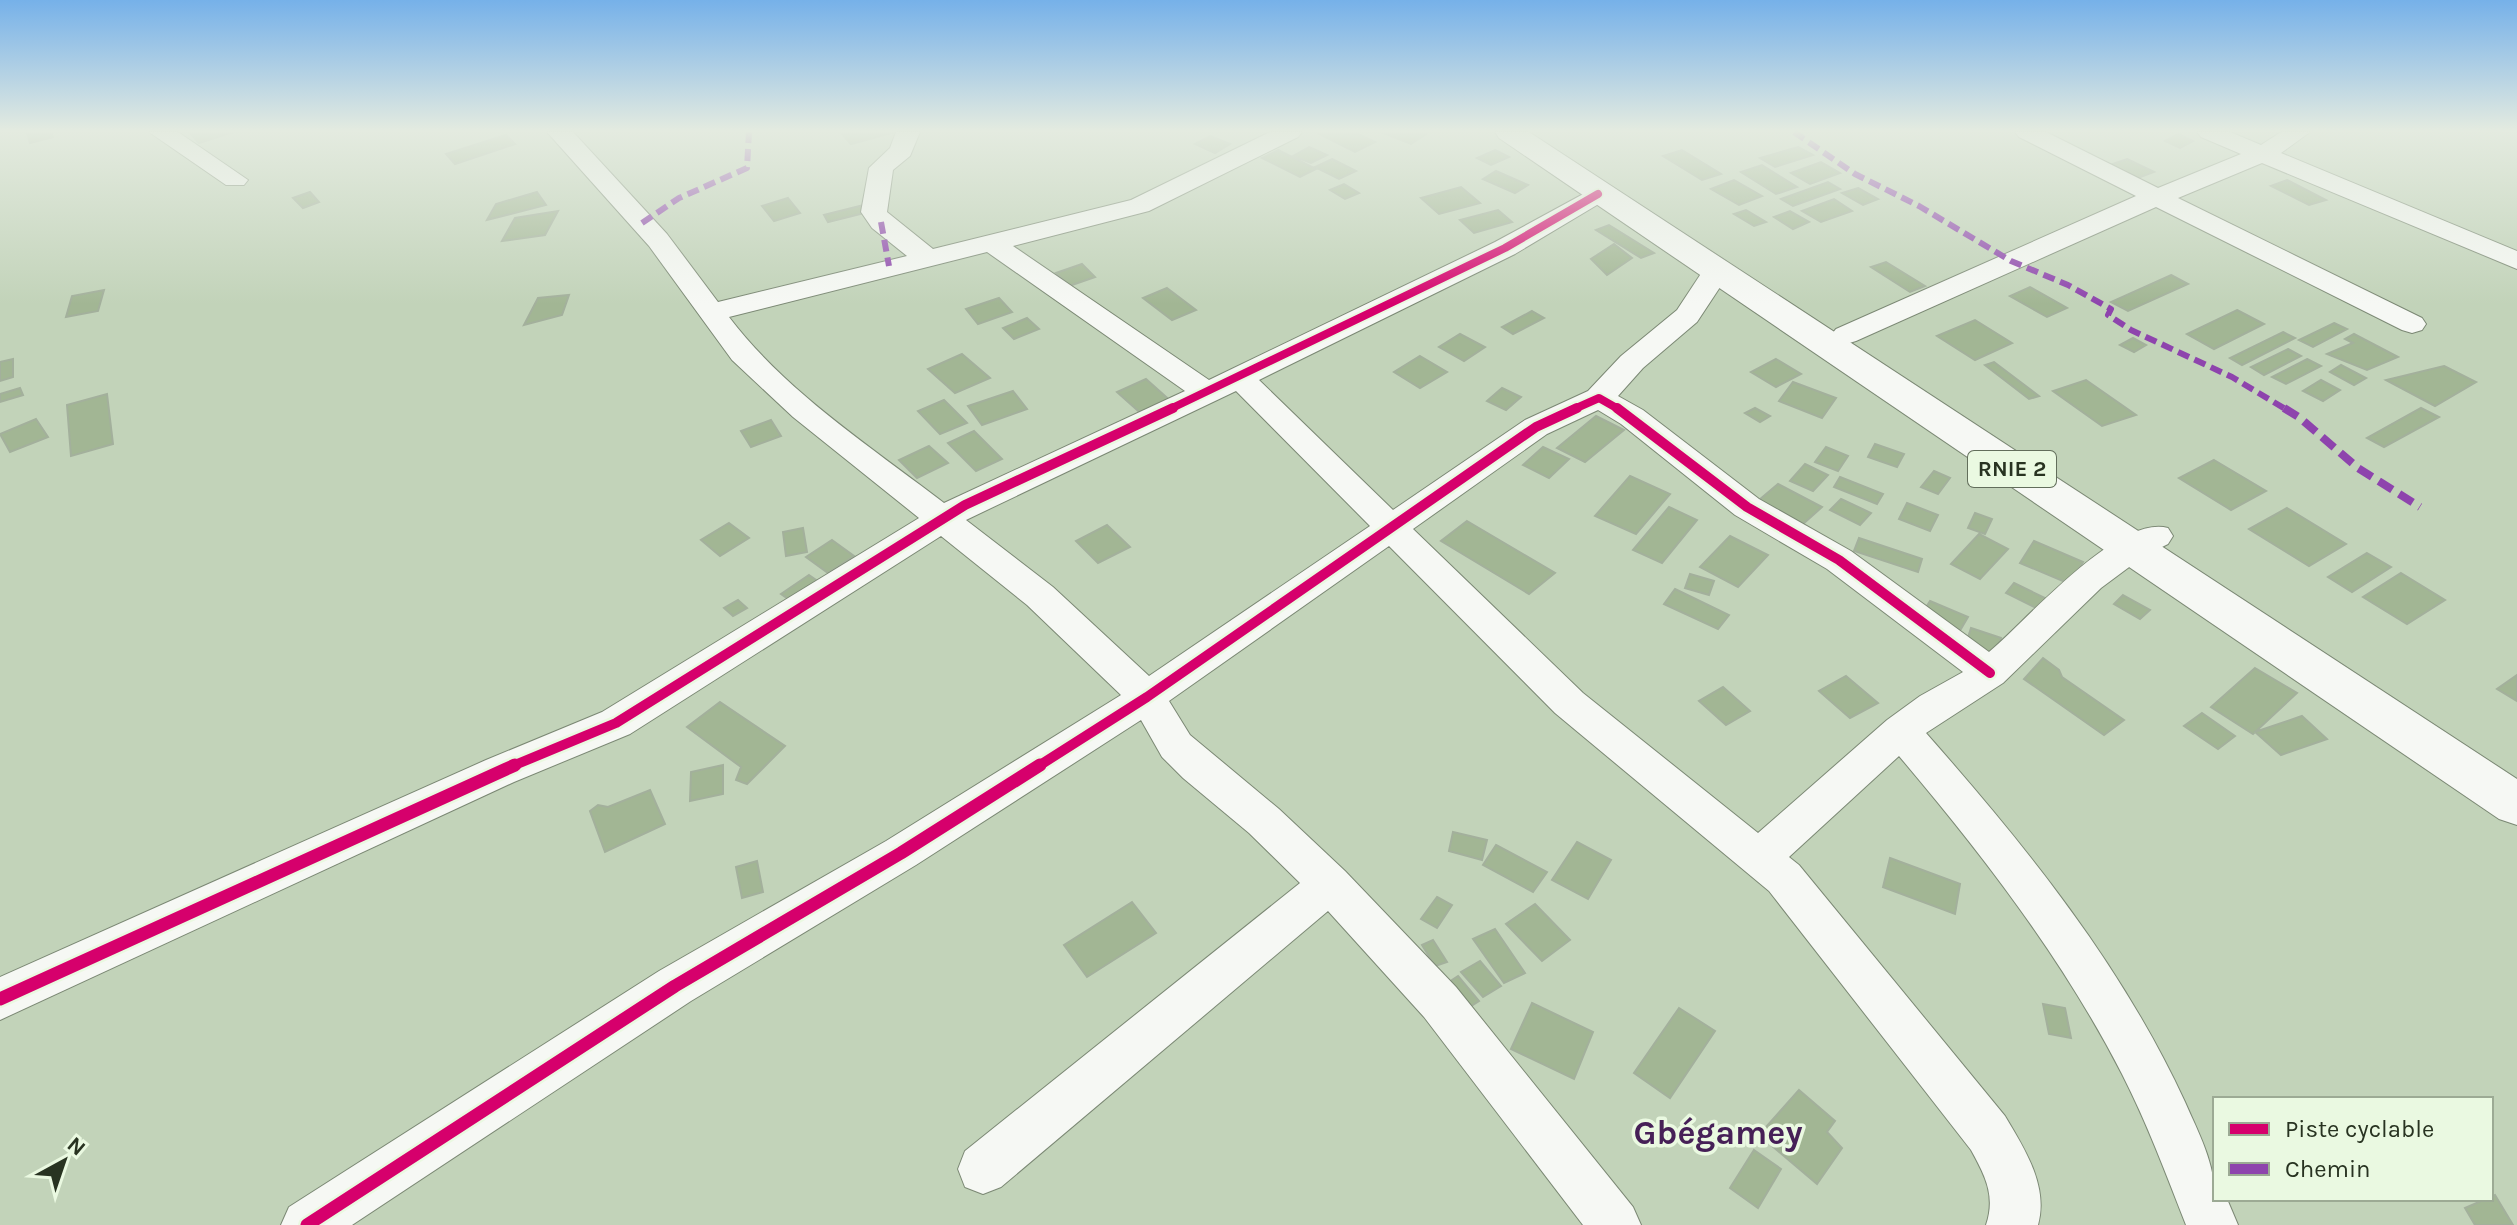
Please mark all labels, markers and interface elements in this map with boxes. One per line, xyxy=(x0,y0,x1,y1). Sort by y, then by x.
road number: RNIE 2 xyxy=(1968,451,2056,487)
legend xyxy=(2213,1097,2493,1201)
district label: Gbégamey xyxy=(1634,1113,1803,1153)
text: Piste cyclable xyxy=(2285,1115,2434,1143)
north arrow xyxy=(24,1121,104,1201)
text: N xyxy=(62,1131,91,1161)
text: Chemin xyxy=(2285,1155,2371,1183)

